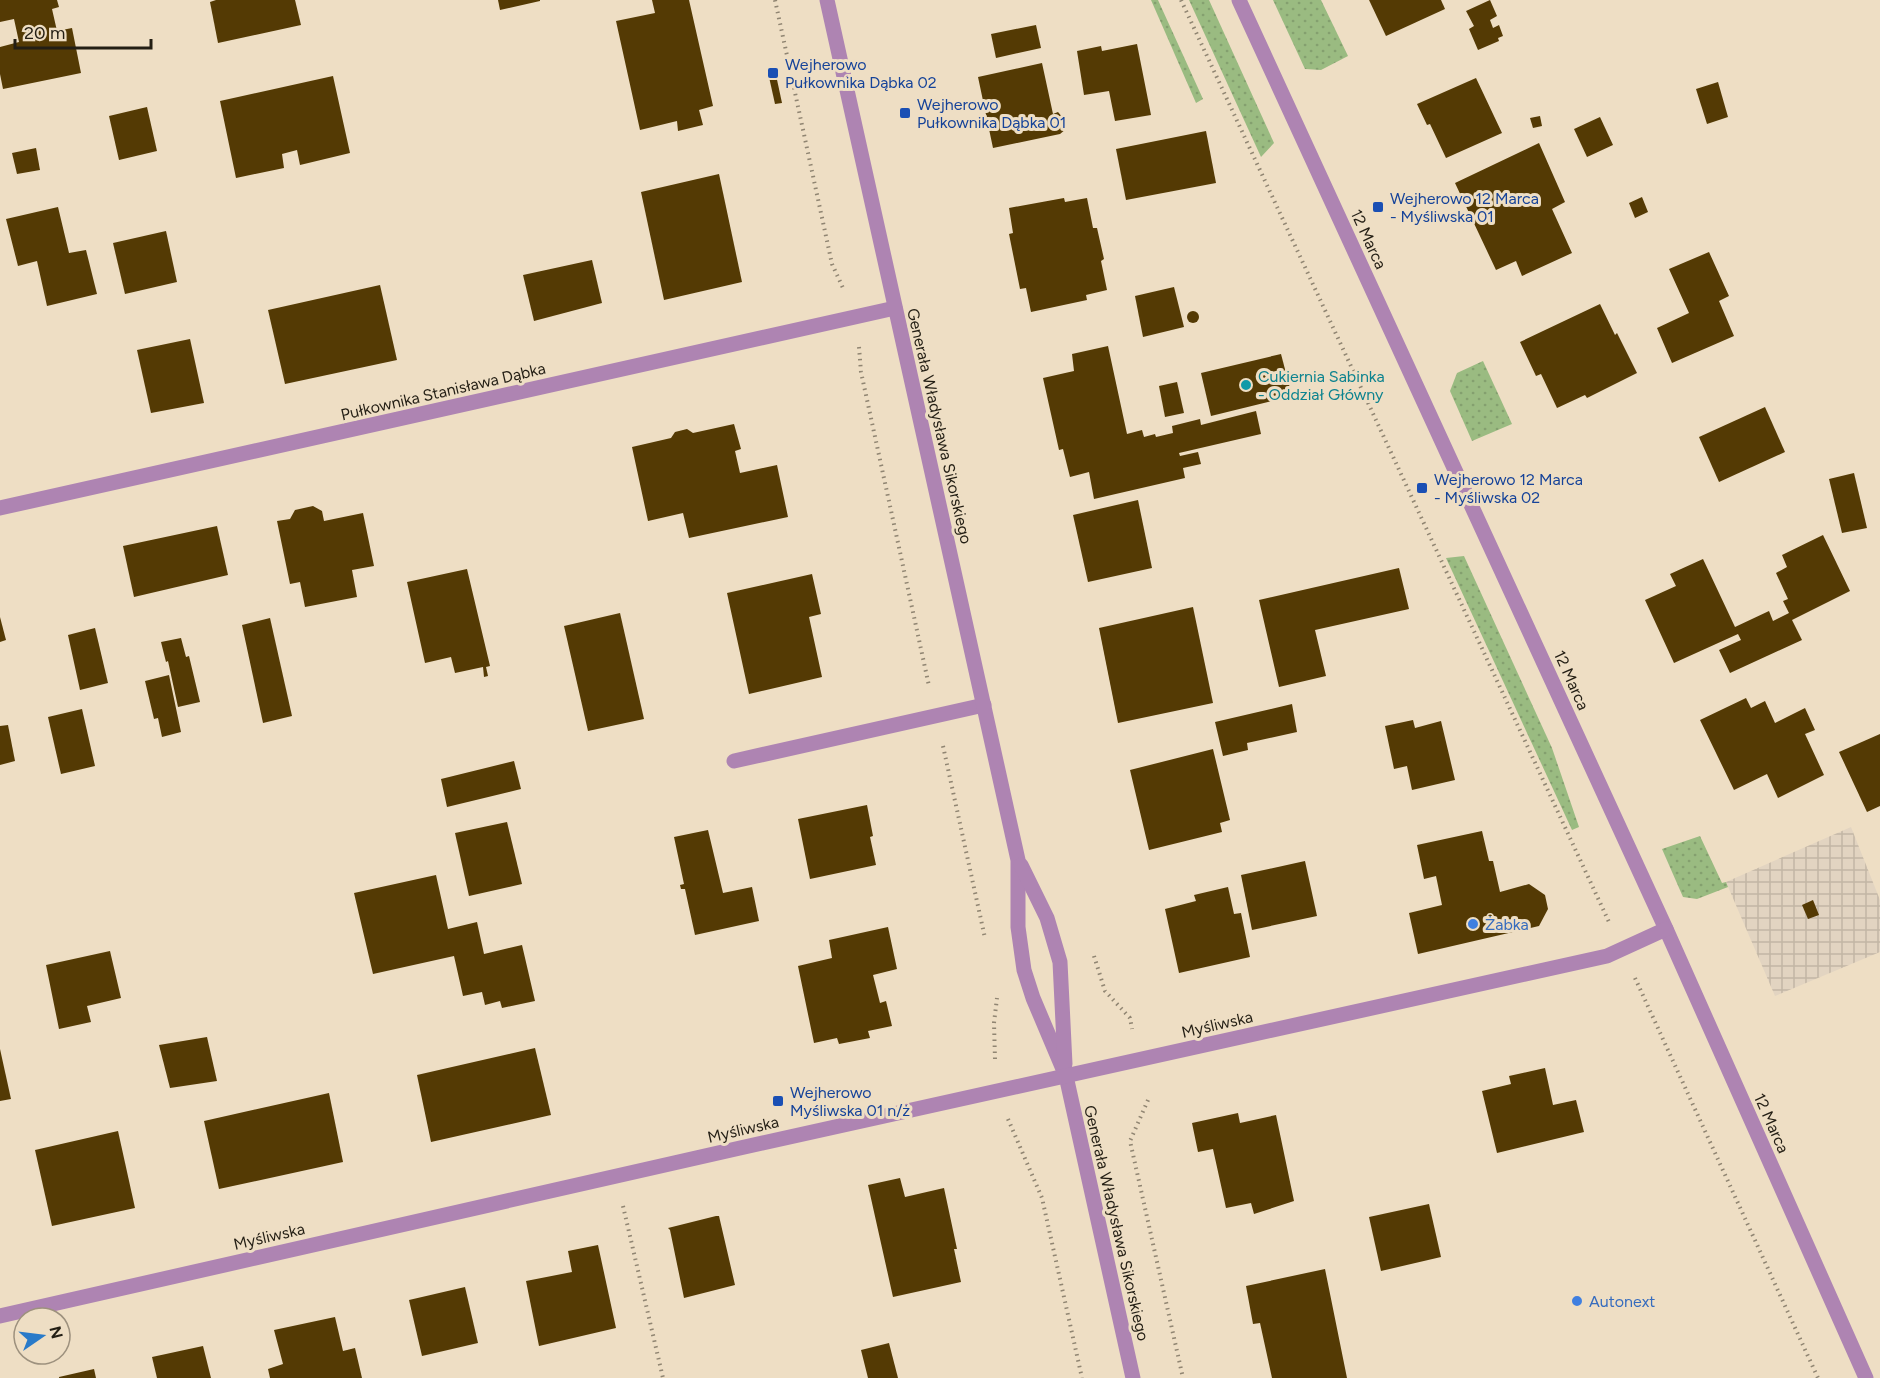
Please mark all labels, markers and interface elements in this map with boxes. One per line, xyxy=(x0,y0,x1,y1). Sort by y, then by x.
scale bar xyxy=(15,12,152,50)
text: 20 m xyxy=(24,22,65,44)
place label: Wejherowo Pułkownika Dąbka 02 xyxy=(785,55,937,92)
marker: Wejherowo Pułkownika Dąbka 02 xyxy=(766,66,780,80)
place label: Wejherowo Pułkownika Dąbka 01 xyxy=(917,95,1066,132)
marker: Wejherowo Pułkownika Dąbka 01 xyxy=(898,106,912,120)
place label: Wejherowo 12 Marca - Myśliwska 01 xyxy=(1390,189,1539,226)
marker: Wejherowo 12 Marca - Myśliwska 01 xyxy=(1371,200,1385,214)
street label: 12 Marca xyxy=(1347,206,1391,272)
street label: Generała Władysława Sikorskiego xyxy=(903,306,976,546)
street label: Pułkownika Stanisława Dąbka xyxy=(339,359,547,424)
place label: Cukiernia Sabinka - Oddział Główny xyxy=(1258,367,1385,404)
marker: Cukiernia Sabinka - Oddział Główny xyxy=(1239,378,1253,392)
place label: Wejherowo 12 Marca - Myśliwska 02 xyxy=(1434,470,1583,507)
marker: Wejherowo 12 Marca - Myśliwska 02 xyxy=(1415,481,1429,495)
street label: 12 Marca xyxy=(1550,647,1593,713)
place label: Żabka xyxy=(1485,915,1529,934)
marker: Żabka xyxy=(1466,917,1480,931)
street label: Myśliwska xyxy=(1180,1007,1255,1042)
place label: Wejherowo Myśliwska 01 n/ż xyxy=(790,1083,910,1120)
street label: 12 Marca xyxy=(1750,1090,1793,1156)
marker: Wejherowo Myśliwska 01 n/ż xyxy=(771,1094,785,1108)
street label: Generała Władysława Sikorskiego xyxy=(1080,1103,1153,1343)
street label: Myśliwska xyxy=(706,1112,781,1147)
street label: Myśliwska xyxy=(232,1219,307,1254)
place label: Autonext xyxy=(1589,1292,1655,1311)
marker: Autonext xyxy=(1570,1294,1584,1308)
north arrow xyxy=(12,1306,72,1366)
text: N xyxy=(45,1324,67,1341)

